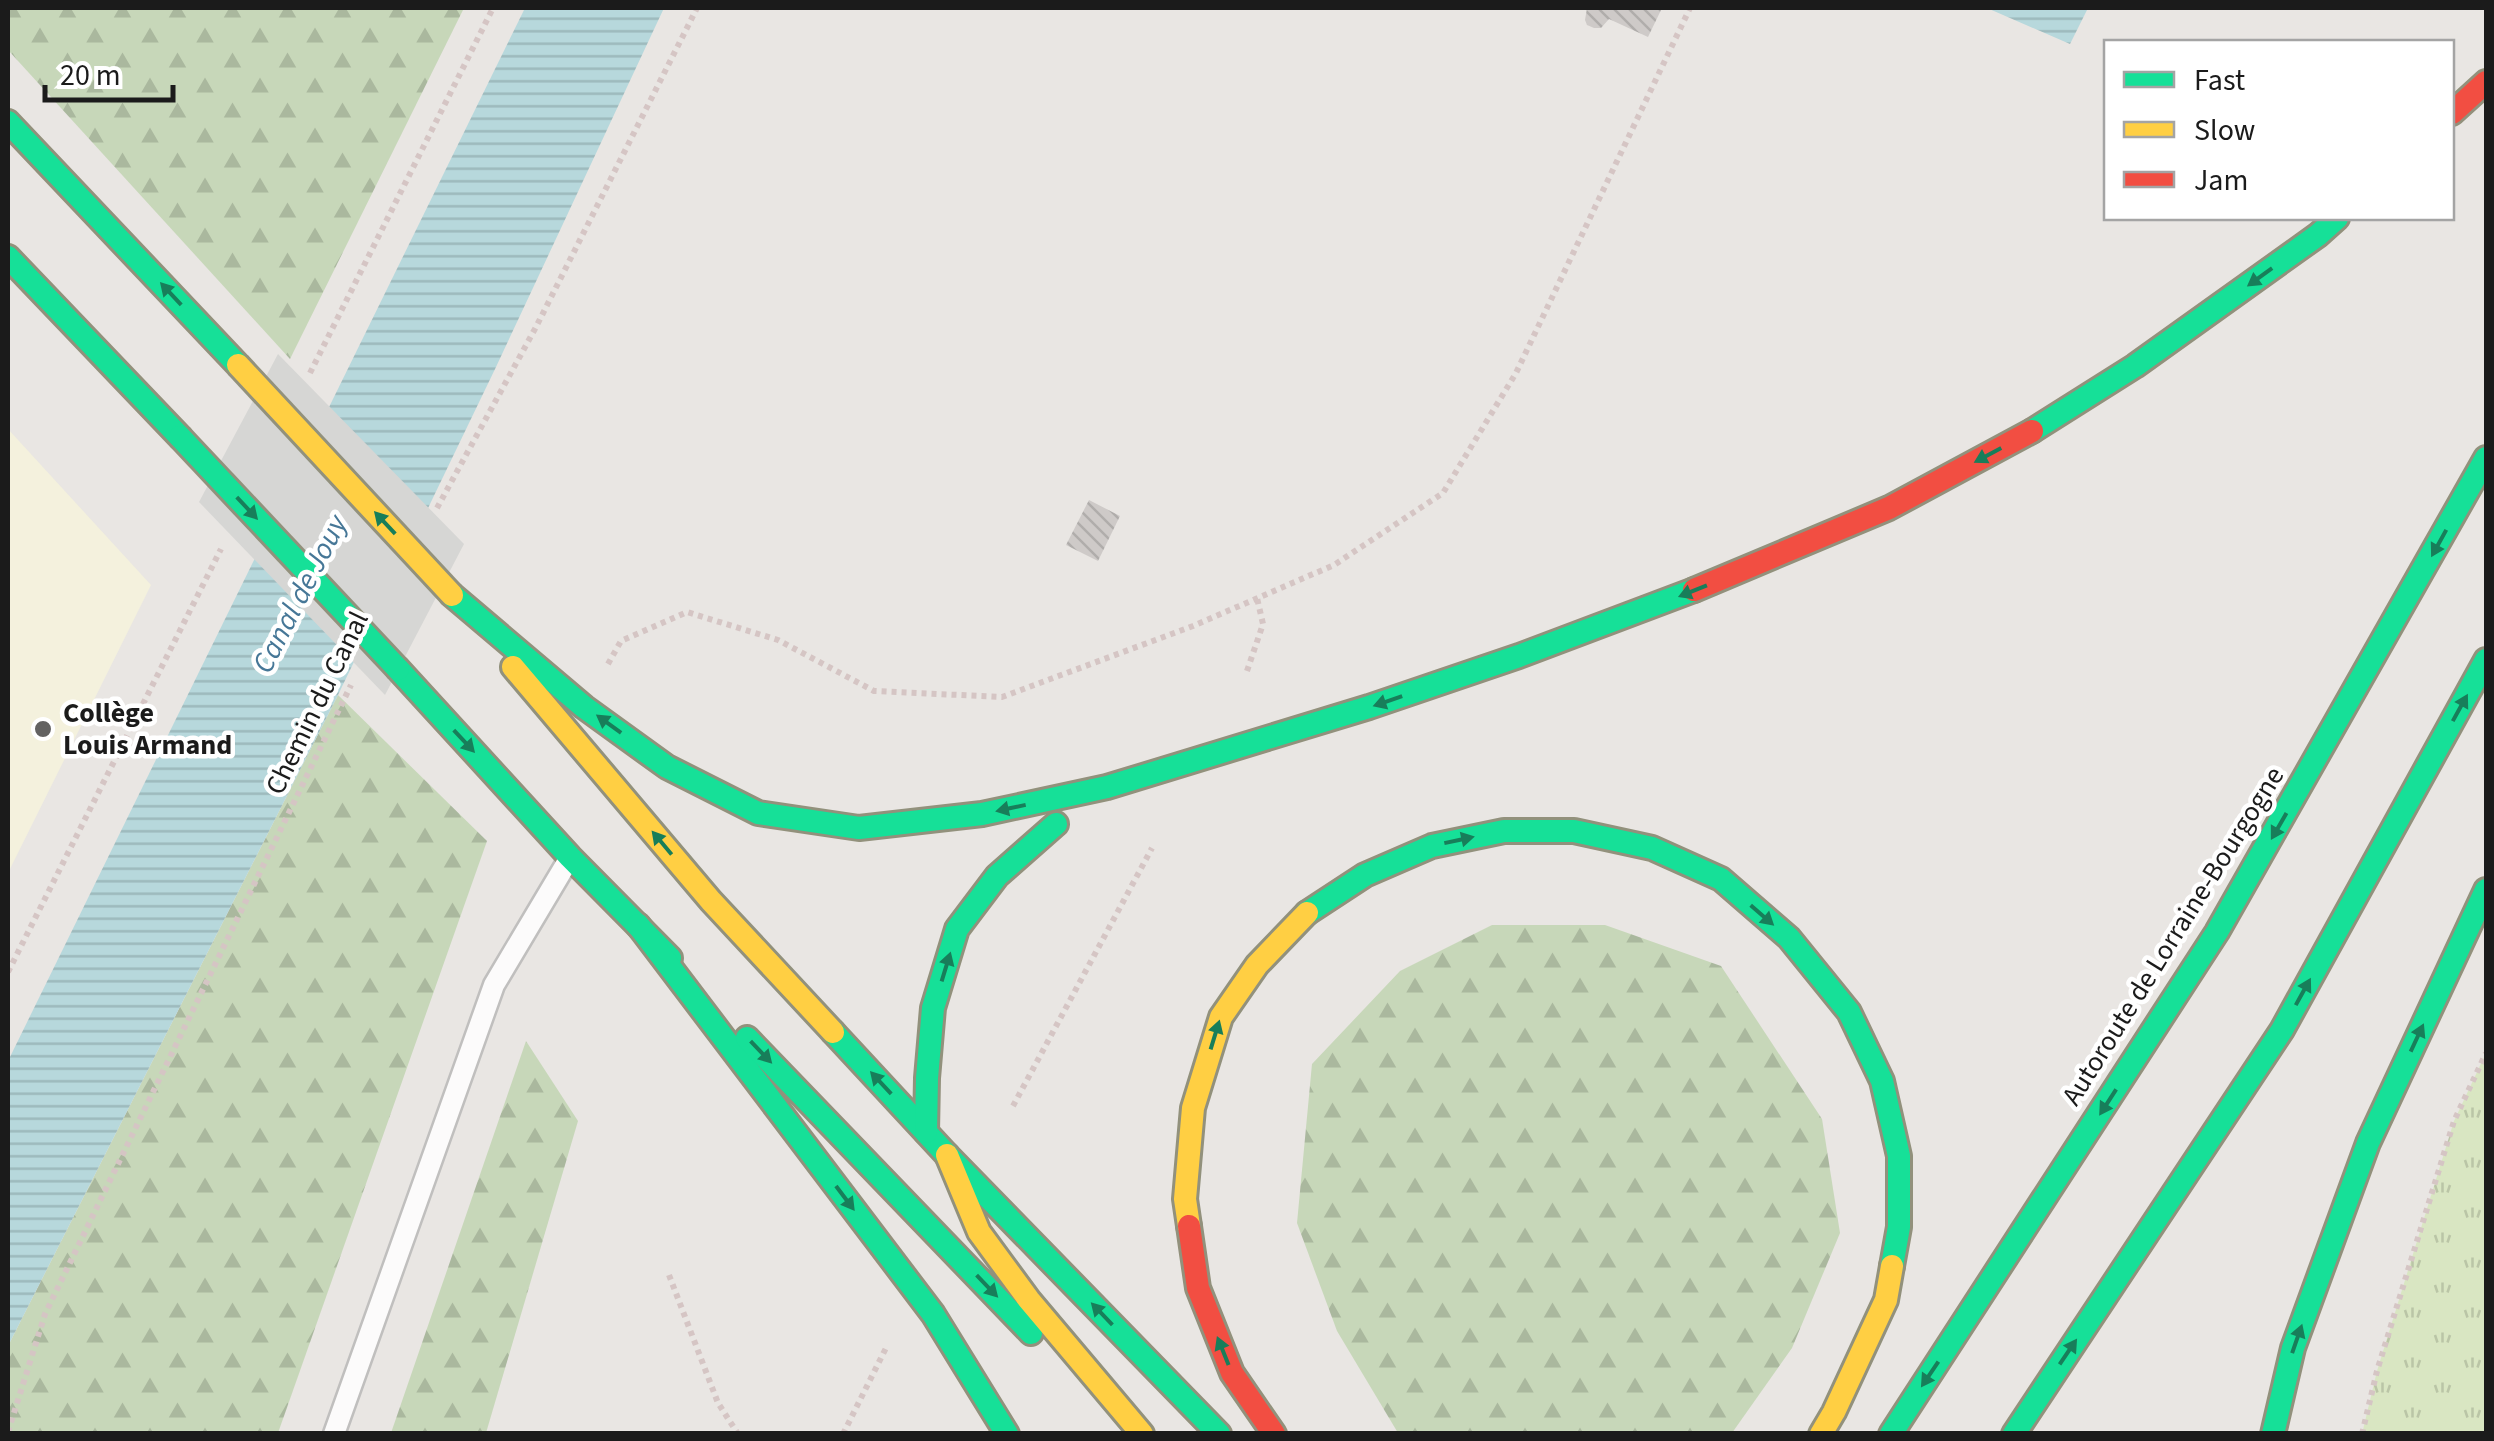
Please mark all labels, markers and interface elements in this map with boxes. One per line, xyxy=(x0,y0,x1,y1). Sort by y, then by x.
scale bar xyxy=(45,40,172,102)
legend xyxy=(2104,40,2454,220)
text: 20 m xyxy=(60,54,121,97)
text: Fast xyxy=(2194,59,2245,102)
text: Slow xyxy=(2194,109,2255,152)
text: Jam xyxy=(2194,159,2248,202)
one-way arrow xyxy=(2246,266,2273,286)
one-way arrow xyxy=(160,283,183,307)
one-way arrow xyxy=(1974,446,2003,463)
one-way arrow xyxy=(235,495,258,519)
water label: Canal de Jouy xyxy=(242,506,359,681)
one-way arrow xyxy=(374,512,397,536)
one-way arrow xyxy=(2431,529,2448,557)
one-way arrow xyxy=(1678,583,1708,599)
street label: Chemin du Canal xyxy=(255,605,379,801)
place label: Collège Louis Armand xyxy=(63,693,232,765)
one-way arrow xyxy=(2452,693,2469,722)
one-way arrow xyxy=(1372,694,1402,709)
one-way arrow xyxy=(595,715,622,735)
marker: Collège Louis Armand xyxy=(32,718,54,740)
one-way arrow xyxy=(452,729,475,753)
street label: Autoroute de Lorraine-Bourgogne xyxy=(2052,759,2294,1113)
one-way arrow xyxy=(995,801,1026,816)
one-way arrow xyxy=(2270,812,2288,840)
one-way arrow xyxy=(652,831,673,856)
one-way arrow xyxy=(1444,832,1475,848)
one-way arrow xyxy=(1749,903,1774,925)
one-way arrow xyxy=(939,952,954,982)
one-way arrow xyxy=(2294,978,2311,1006)
one-way arrow xyxy=(1208,1020,1223,1050)
one-way arrow xyxy=(2409,1023,2426,1052)
one-way arrow xyxy=(749,1040,772,1064)
one-way arrow xyxy=(870,1072,893,1096)
one-way arrow xyxy=(2099,1088,2117,1116)
one-way arrow xyxy=(834,1185,855,1211)
one-way arrow xyxy=(974,1274,998,1298)
one-way arrow xyxy=(1091,1302,1114,1326)
one-way arrow xyxy=(2290,1324,2305,1354)
one-way arrow xyxy=(1215,1336,1231,1366)
one-way arrow xyxy=(2059,1339,2077,1366)
one-way arrow xyxy=(1921,1361,1940,1388)

